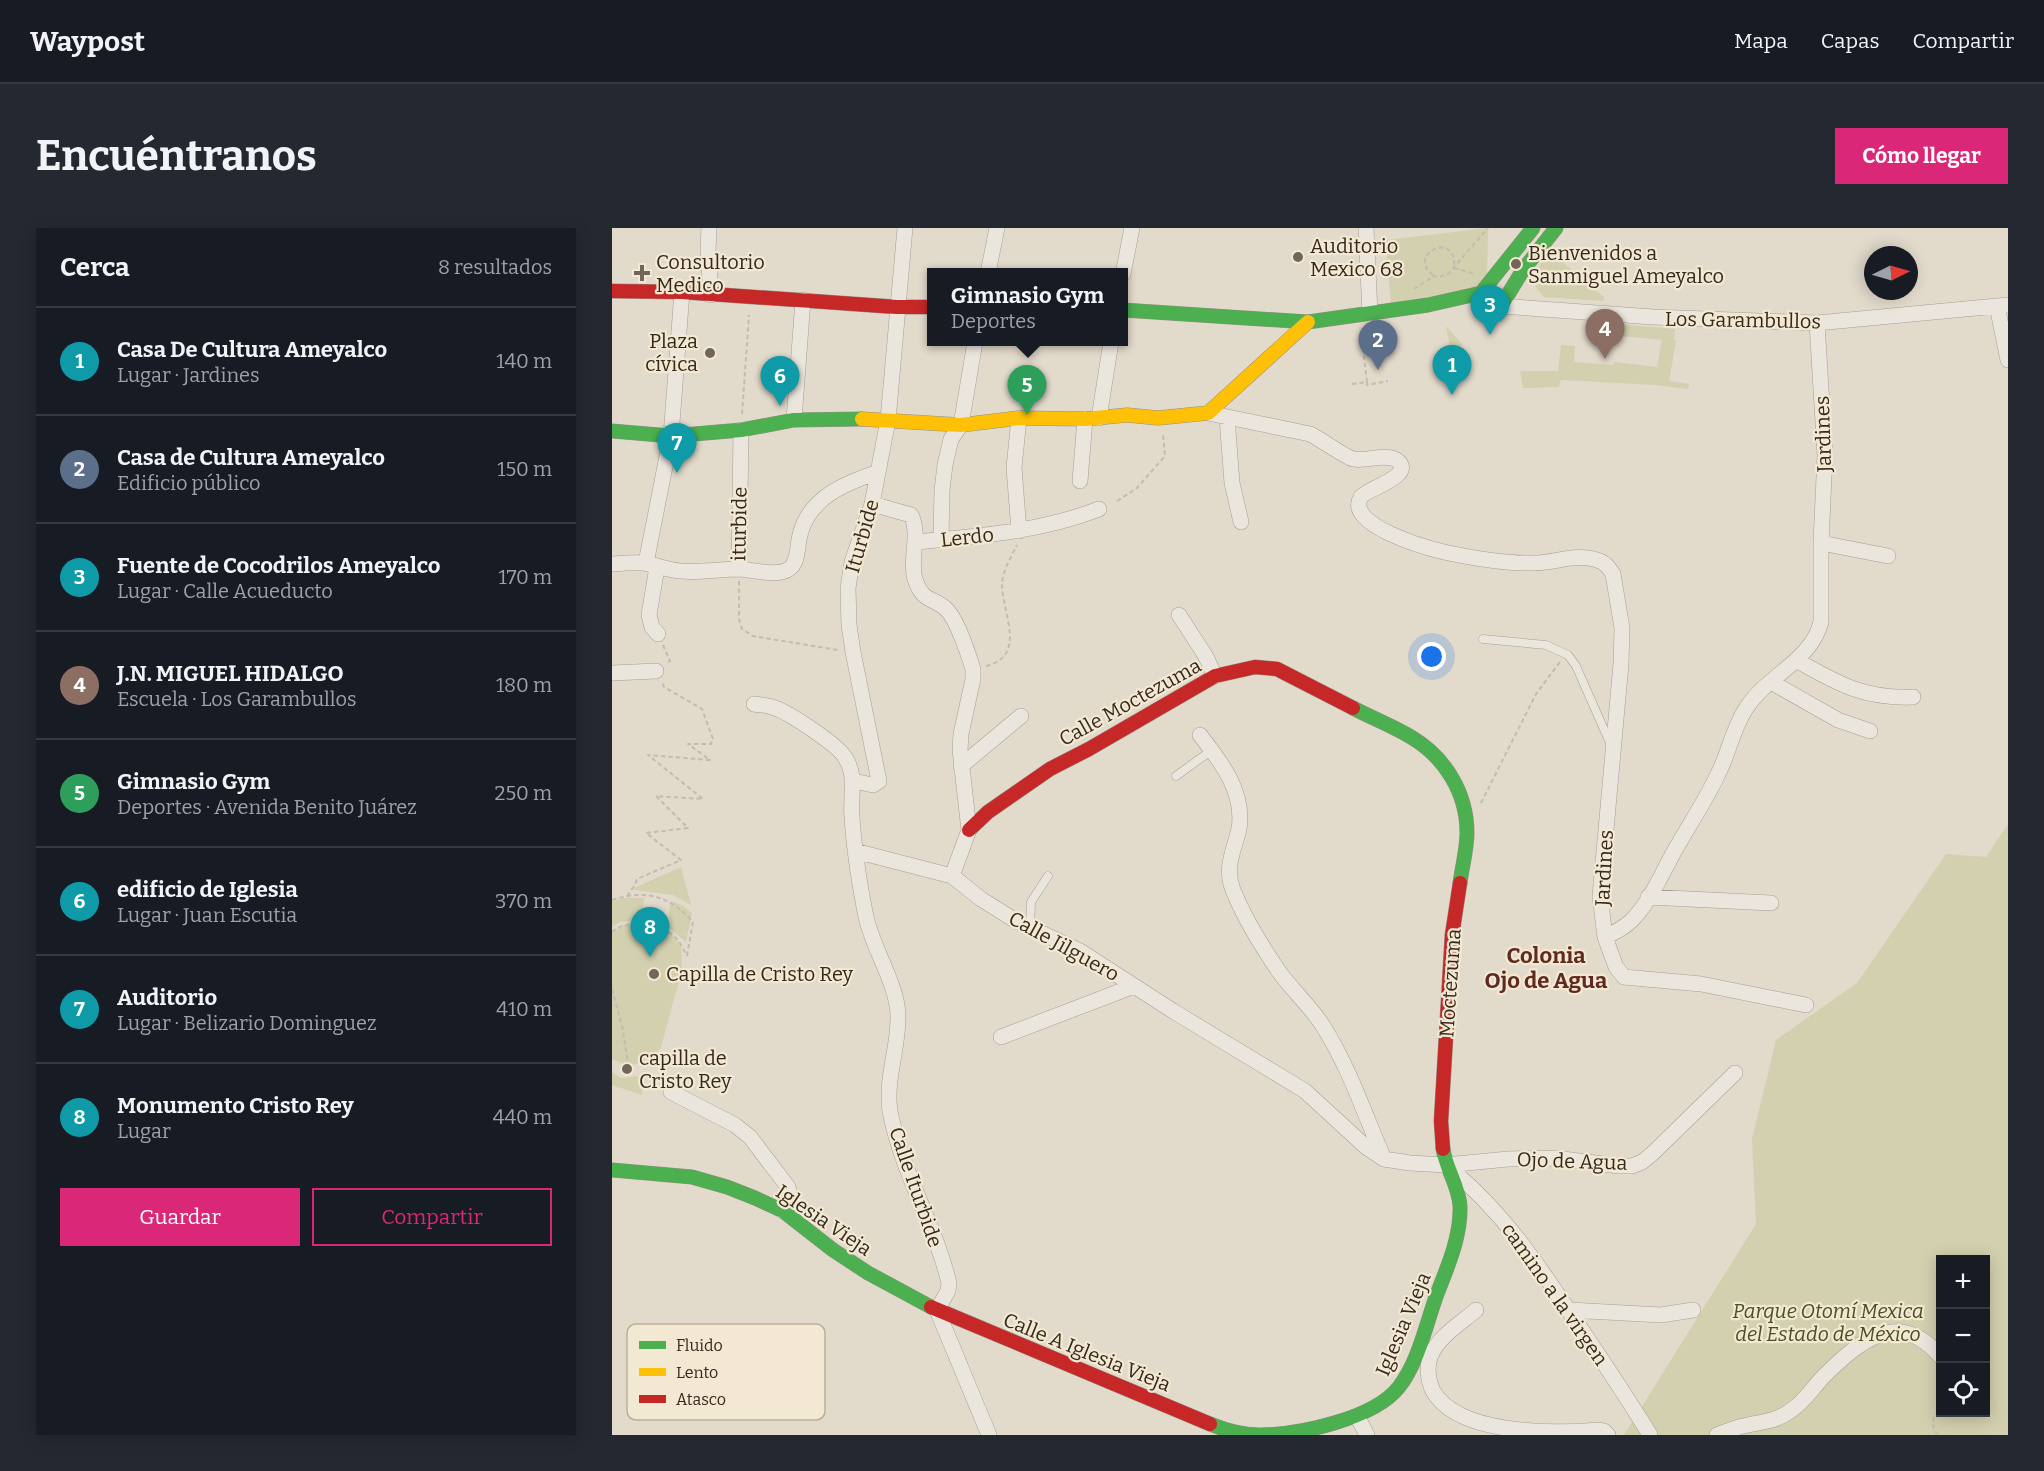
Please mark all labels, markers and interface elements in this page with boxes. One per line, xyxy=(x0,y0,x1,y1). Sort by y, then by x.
text: Waypost xyxy=(30,25,145,58)
text: Mapa xyxy=(1734,28,1788,54)
text: Capas xyxy=(1821,28,1879,54)
text: Compartir xyxy=(1912,28,2014,54)
button: Cómo llegar xyxy=(1835,128,2008,184)
text: Encuéntranos xyxy=(36,131,317,181)
place label: Auditorio Mexico 68 xyxy=(1310,234,1404,281)
place label: Bienvenidos a Sanmiguel Ameyalco xyxy=(1528,241,1724,288)
north arrow xyxy=(1864,246,1918,300)
place label: Consultorio Medico xyxy=(656,250,765,297)
marker: Auditorio Mexico 68 xyxy=(1291,250,1305,264)
text: Cerca xyxy=(60,252,130,283)
text: 8 resultados xyxy=(438,255,552,279)
marker: Bienvenidos a Sanmiguel Ameyalco xyxy=(1509,257,1523,271)
marker: Consultorio Medico xyxy=(633,264,651,282)
popup xyxy=(927,268,1128,346)
text: Gimnasio Gym xyxy=(951,282,1104,309)
pin: 3 xyxy=(1470,285,1510,335)
street label: Los Garambullos xyxy=(1665,307,1821,333)
text: Deportes xyxy=(951,309,1036,333)
pin: 4 xyxy=(1586,310,1624,359)
pin: 2 xyxy=(1358,320,1398,370)
place label: Plaza cívica xyxy=(645,329,698,376)
text: Casa De Cultura Ameyalco xyxy=(117,336,387,363)
marker: Plaza cívica xyxy=(703,346,717,360)
pin: 1 xyxy=(1432,346,1472,395)
text: 1 xyxy=(75,349,84,373)
text: 140 m xyxy=(496,349,552,373)
pin: 6 xyxy=(760,356,800,406)
text: Lugar · Jardines xyxy=(117,363,260,387)
pin: 5 xyxy=(1008,366,1046,415)
street label: Jardines xyxy=(1810,395,1836,474)
pin: 7 xyxy=(658,424,696,473)
text: Casa de Cultura Ameyalco xyxy=(117,444,385,471)
text: 2 xyxy=(74,457,85,481)
text: 150 m xyxy=(497,457,552,481)
text: Edificio público xyxy=(117,471,261,495)
street label: iturbide xyxy=(726,487,752,561)
street label: Iturbide xyxy=(840,496,884,576)
street label: Lerdo xyxy=(939,522,995,552)
text: Fuente de Cocodrilos Ameyalco xyxy=(117,552,440,579)
text: 3 xyxy=(74,565,85,589)
text: 170 m xyxy=(499,565,552,589)
text: Lugar · Calle Acueducto xyxy=(117,579,333,603)
your location xyxy=(1417,642,1446,671)
street label: Calle Moctezuma xyxy=(1055,653,1205,751)
text: J.N. MIGUEL HIDALGO xyxy=(117,660,344,687)
text: 4 xyxy=(73,673,86,697)
text: 180 m xyxy=(496,673,552,697)
text: Escuela · Los Garambullos xyxy=(117,687,357,711)
text: Gimnasio Gym xyxy=(117,768,270,795)
text: 5 xyxy=(74,781,85,805)
text: 250 m xyxy=(495,781,552,805)
text: Deportes · Avenida Benito Juárez xyxy=(117,795,417,819)
street label: Jardines xyxy=(1590,829,1618,908)
text: edificio de Iglesia xyxy=(117,876,298,903)
text: 6 xyxy=(74,889,85,913)
text: 370 m xyxy=(495,889,552,913)
text: Lugar · Juan Escutia xyxy=(117,903,297,927)
street label: Calle Jilguero xyxy=(1005,906,1123,986)
pin: 8 xyxy=(630,908,669,957)
street label: Moctezuma xyxy=(1434,928,1466,1038)
district label: Colonia Ojo de Agua xyxy=(1485,942,1608,994)
place label: Capilla de Cristo Rey xyxy=(666,962,853,986)
marker: Capilla de Cristo Rey xyxy=(647,967,661,981)
text: Auditorio xyxy=(117,984,217,1011)
text: 7 xyxy=(74,997,85,1021)
text: 410 m xyxy=(496,997,552,1021)
text: Lugar · Belizario Dominguez xyxy=(117,1011,377,1035)
place label: capilla de Cristo Rey xyxy=(639,1046,732,1093)
marker: capilla de Cristo Rey xyxy=(620,1062,634,1076)
text: Monumento Cristo Rey xyxy=(117,1092,354,1119)
text: 8 xyxy=(73,1105,86,1129)
text: 440 m xyxy=(493,1105,552,1129)
text: Lugar xyxy=(117,1119,171,1143)
street label: Calle Iturbide xyxy=(884,1124,948,1250)
street label: Ojo de Agua xyxy=(1516,1147,1628,1176)
street label: Iglesia Vieja xyxy=(771,1179,877,1262)
button: Guardar xyxy=(60,1188,300,1246)
button: Compartir xyxy=(312,1188,552,1246)
street label: camino a la virgen xyxy=(1497,1218,1613,1370)
map controls xyxy=(1936,1255,1990,1417)
button: + xyxy=(1936,1255,1990,1309)
street label: Iglesia Vieja xyxy=(1370,1268,1437,1380)
park label: Parque Otomí Mexica del Estado de México xyxy=(1732,1299,1924,1346)
street label: Calle A Iglesia Vieja xyxy=(999,1307,1174,1398)
button: − xyxy=(1936,1309,1990,1363)
legend xyxy=(627,1324,825,1420)
text: Fluido xyxy=(676,1336,723,1355)
text: Lento xyxy=(676,1363,718,1382)
button: locate xyxy=(1936,1363,1990,1417)
text: Atasco xyxy=(676,1390,726,1409)

